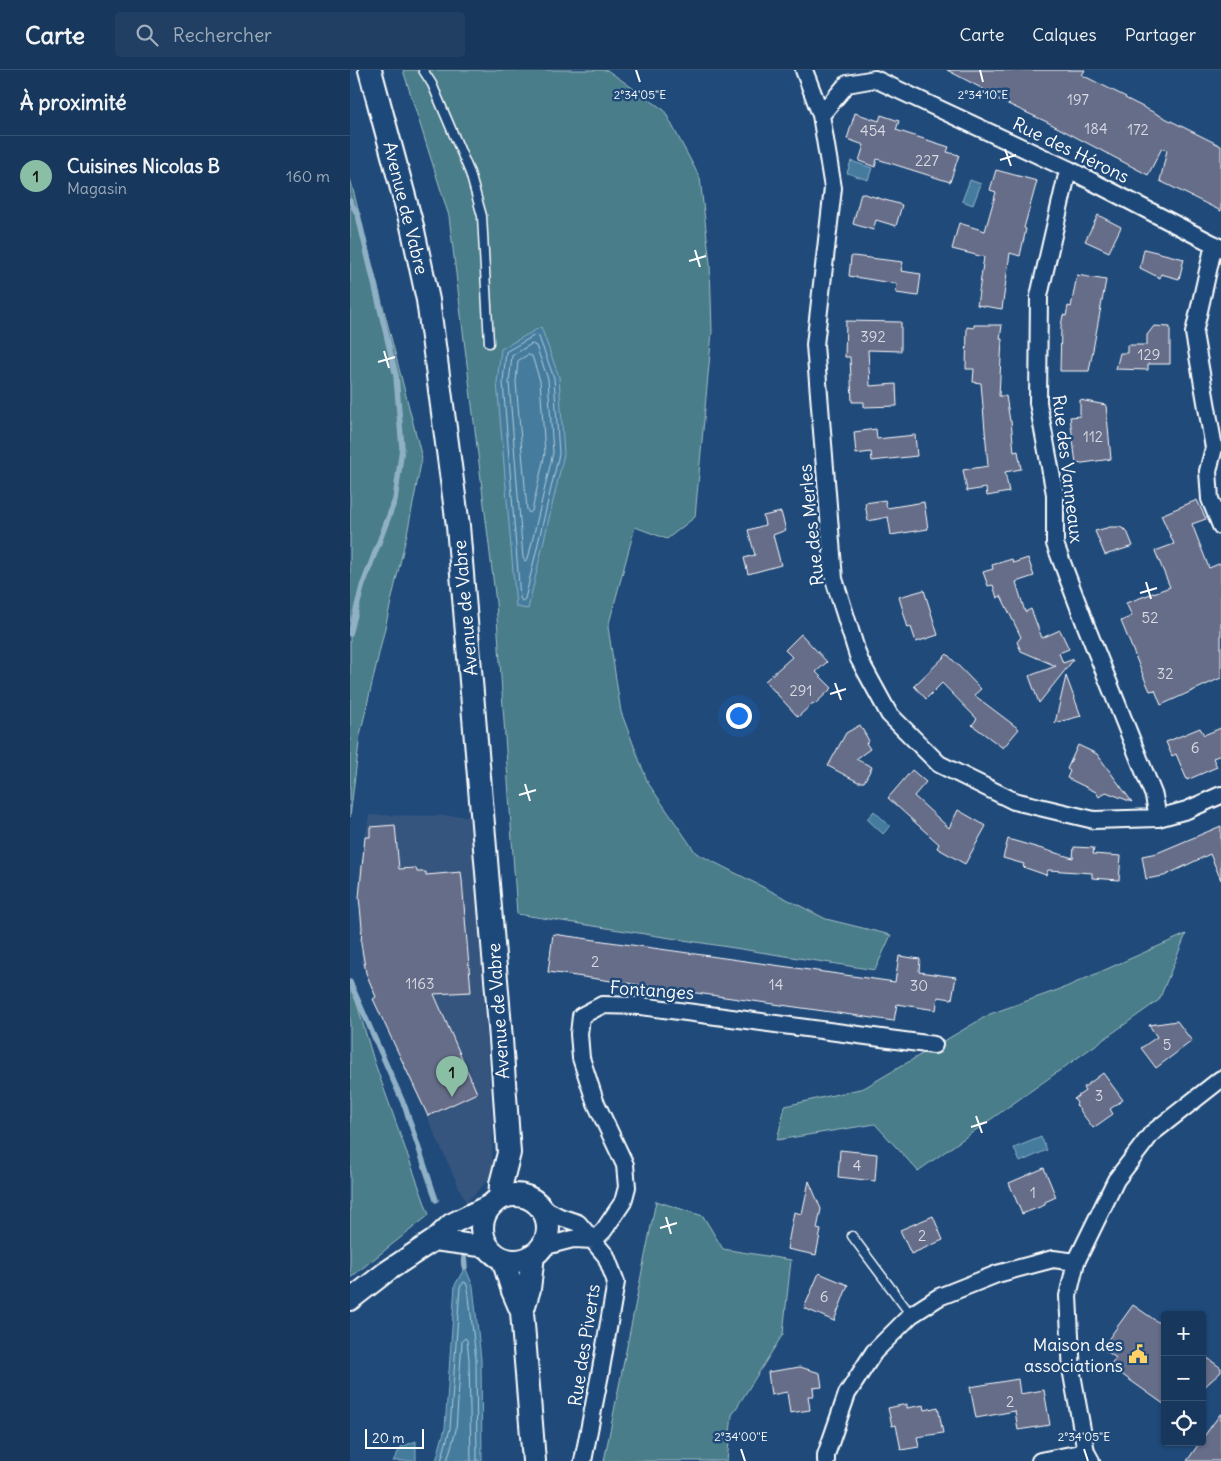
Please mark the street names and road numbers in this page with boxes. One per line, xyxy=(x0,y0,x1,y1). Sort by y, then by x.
street label: Rue des Hérons xyxy=(1009,112,1133,188)
street label: Avenue de Vabre xyxy=(378,139,434,277)
street label: Rue des Vanneaux xyxy=(1047,393,1089,545)
street label: Rue des Merles xyxy=(793,463,829,587)
street label: Avenue de Vabre xyxy=(448,539,482,677)
street label: Avenue de Vabre xyxy=(482,942,514,1080)
street label: Fontanges xyxy=(609,976,695,1004)
street label: Rue des Piverts xyxy=(563,1282,605,1408)

